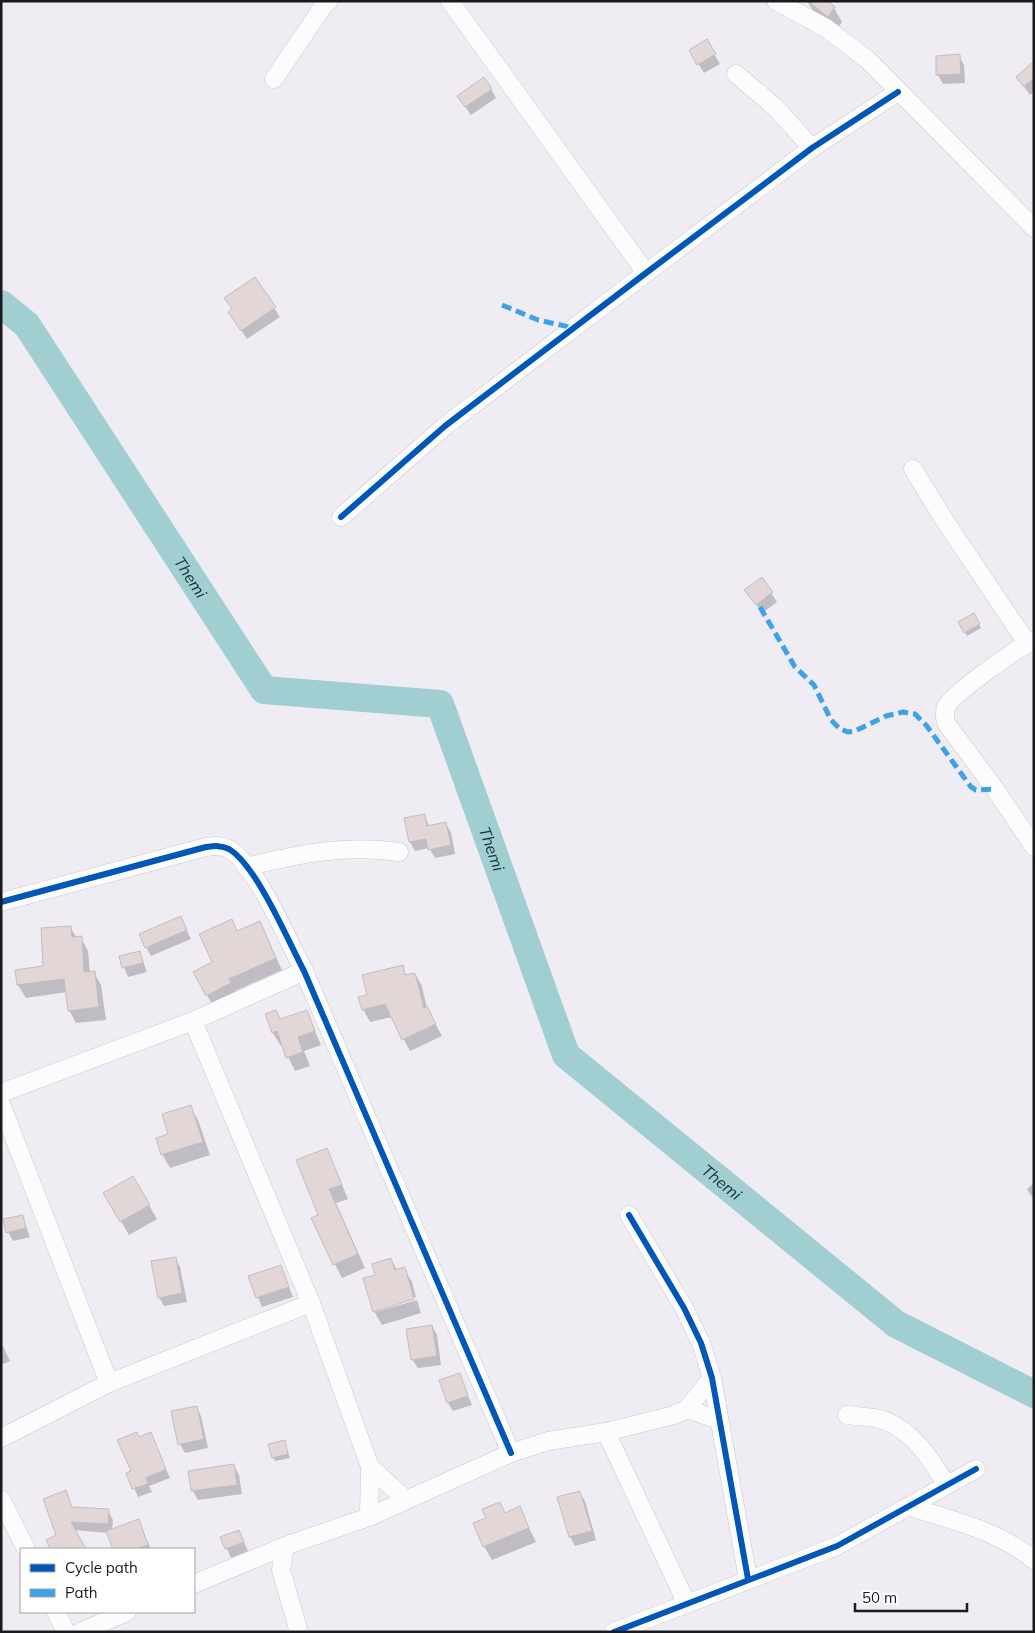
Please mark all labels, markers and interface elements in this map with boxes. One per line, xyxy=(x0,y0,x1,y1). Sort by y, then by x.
water label: Themi xyxy=(170,553,212,602)
water label: Themi xyxy=(475,824,509,874)
water label: Themi xyxy=(698,1160,746,1204)
legend xyxy=(20,1548,195,1613)
text: Cycle path xyxy=(65,1558,138,1577)
scale bar xyxy=(855,1580,968,1612)
text: Path xyxy=(65,1583,97,1602)
text: 50 m xyxy=(862,1588,897,1607)

